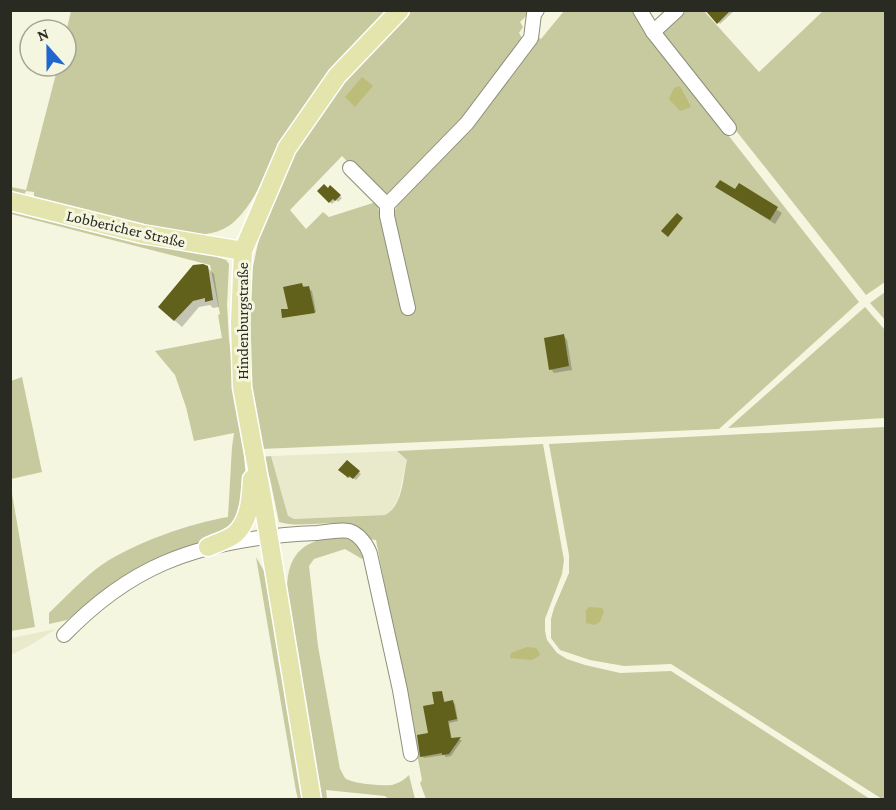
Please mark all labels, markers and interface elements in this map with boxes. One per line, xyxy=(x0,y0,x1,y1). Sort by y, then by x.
north arrow xyxy=(18,18,78,78)
text: N xyxy=(35,25,51,44)
street label: Lobbericher Straße xyxy=(65,207,187,250)
street label: Hindenburgstraße xyxy=(234,262,252,380)

